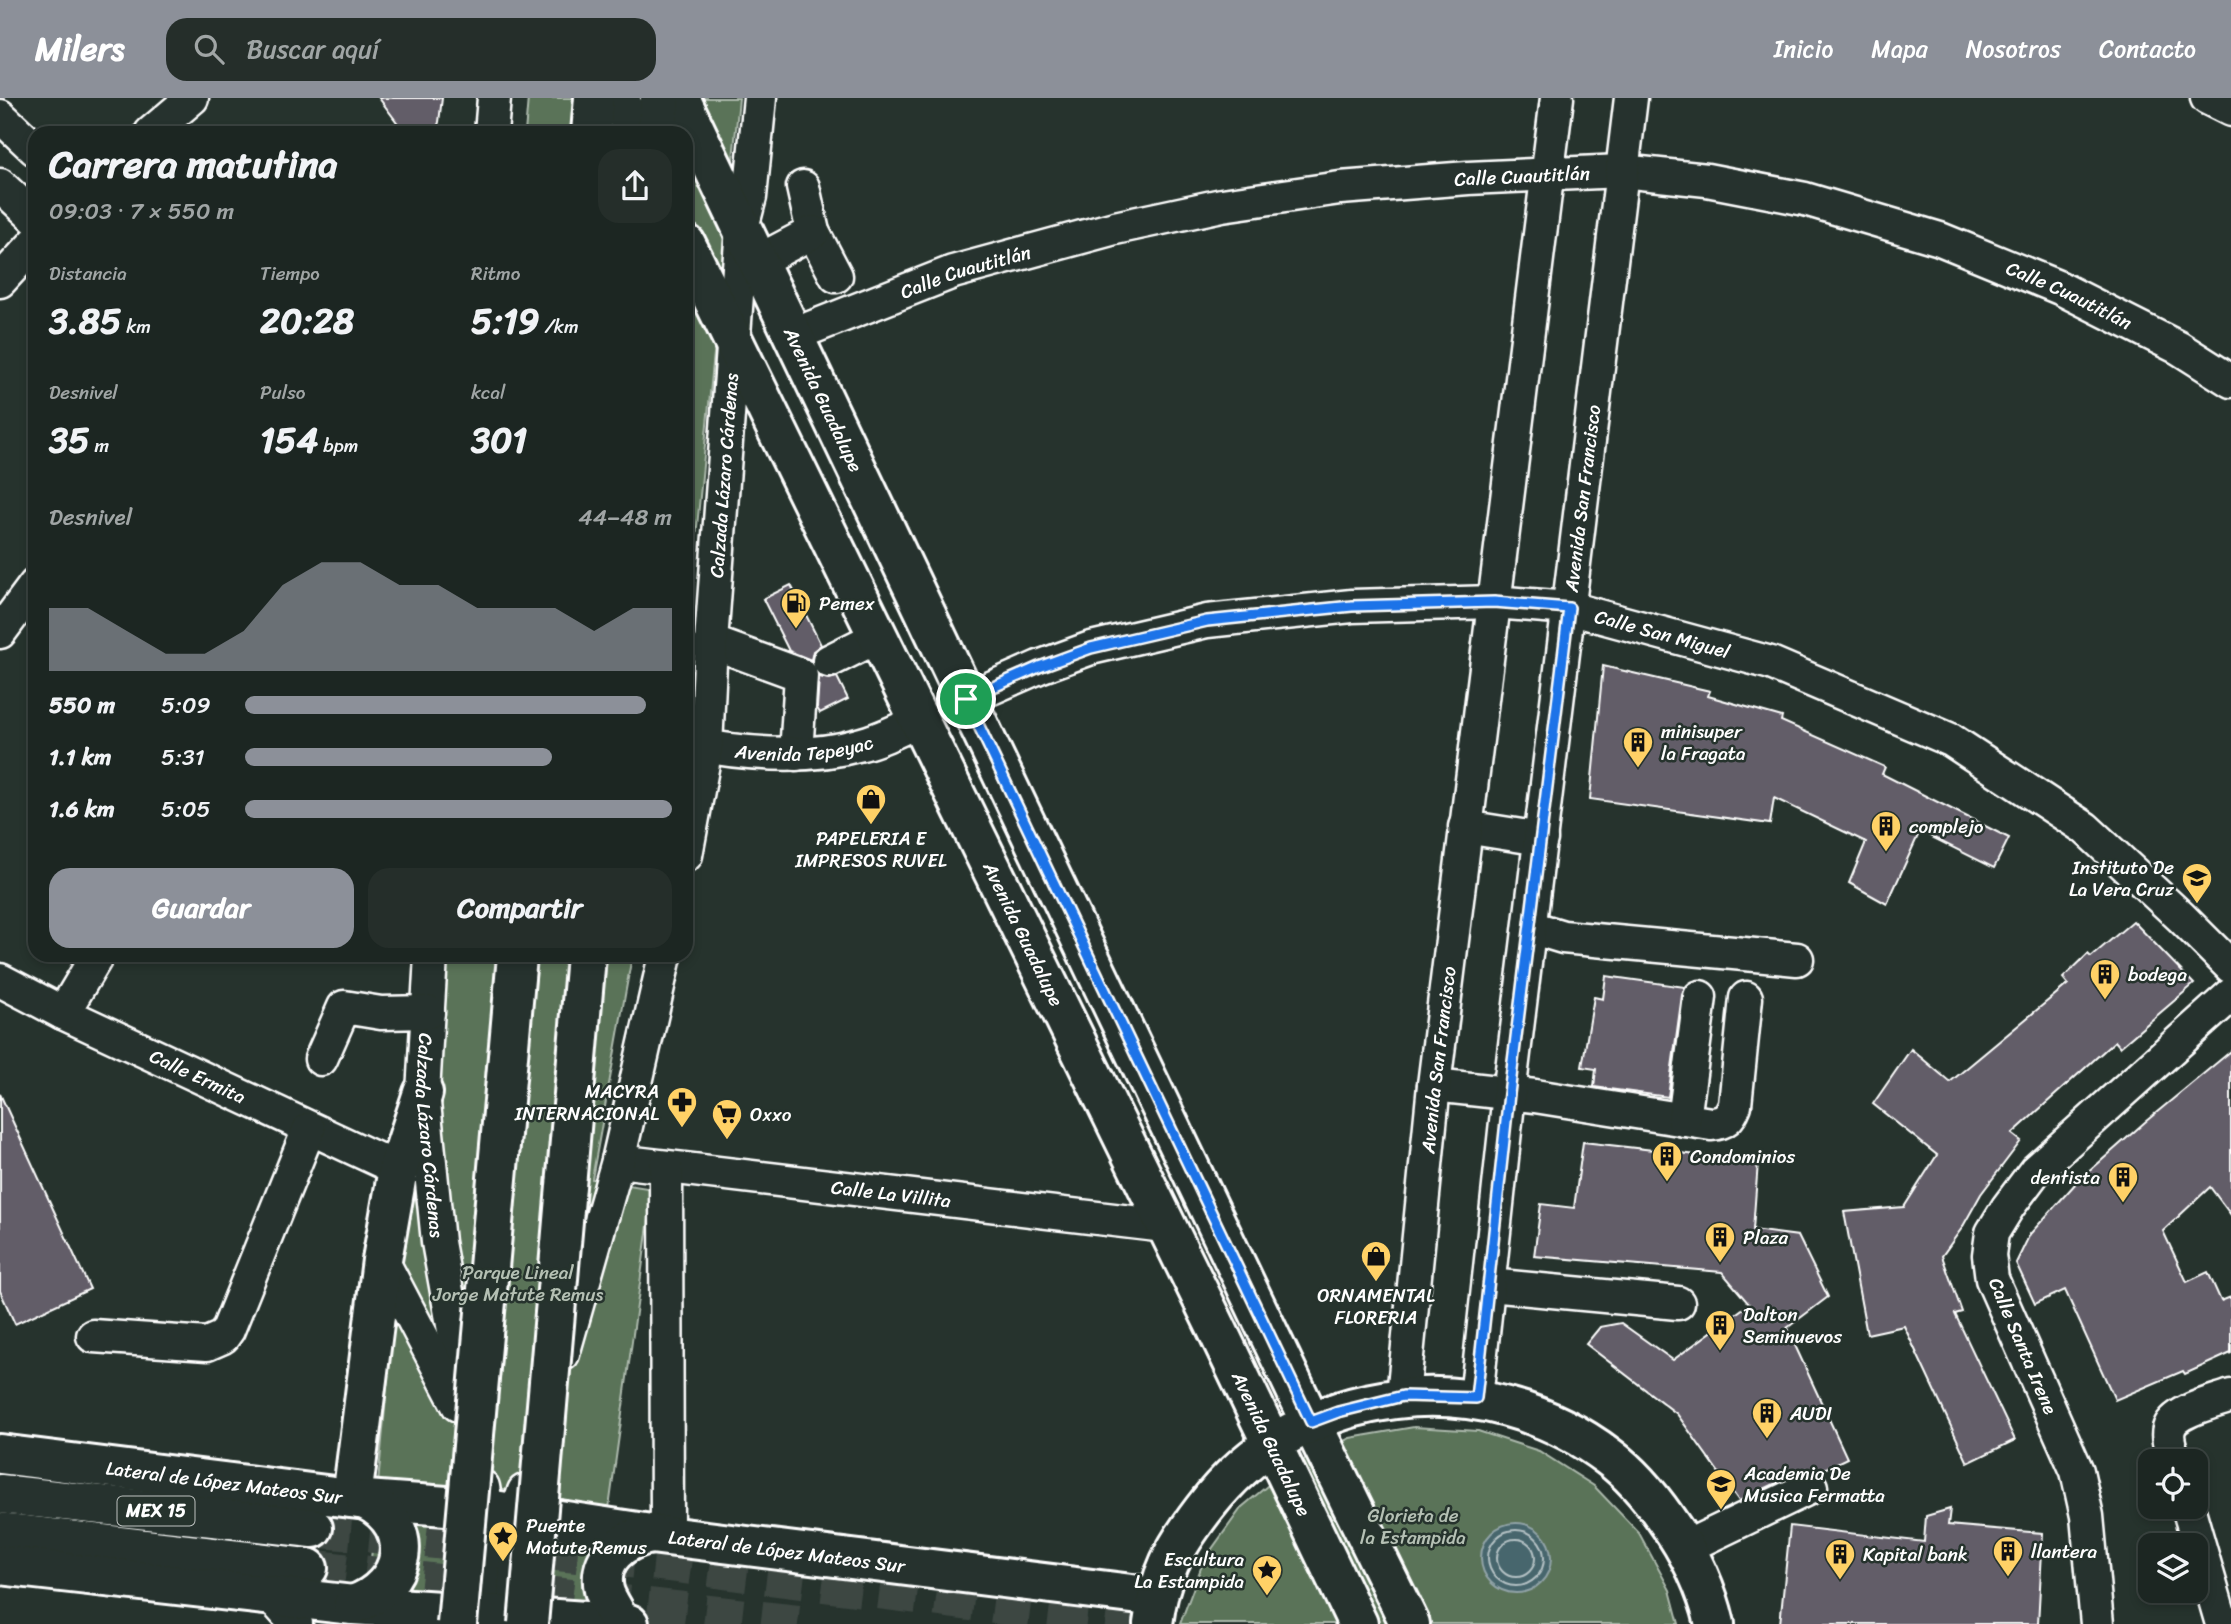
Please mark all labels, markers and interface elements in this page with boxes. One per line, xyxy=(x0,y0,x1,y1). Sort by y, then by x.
search box xyxy=(166,18,656,81)
text: Milers xyxy=(35,20,124,78)
text: Buscar aquí xyxy=(246,26,379,72)
text: Inicio xyxy=(1774,28,1833,70)
text: Mapa xyxy=(1871,28,1928,70)
text: Nosotros xyxy=(1966,28,2061,70)
text: Contacto xyxy=(2099,28,2196,70)
icon: search xyxy=(190,30,228,68)
text: Carrera matutina xyxy=(49,131,338,198)
button: share xyxy=(598,149,672,223)
street label: Calle Cuautitlán xyxy=(1453,156,1591,196)
text: 09:03 · 7 × 550 m xyxy=(49,191,234,232)
street label: Calle Cuautitlán xyxy=(895,235,1035,308)
street label: Calle Cuautitlán xyxy=(2001,251,2138,338)
text: Distancia xyxy=(49,257,127,290)
text: Tiempo xyxy=(260,257,320,290)
text: Ritmo xyxy=(471,257,520,290)
text: 3.85 xyxy=(49,290,121,352)
text: 20:28 xyxy=(260,290,354,352)
text: 5:19 xyxy=(471,290,539,352)
text: km xyxy=(121,310,151,343)
text: /km xyxy=(539,310,579,343)
street label: Avenida Guadalupe xyxy=(774,320,873,478)
street label: Calzada Lázaro Cárdenas xyxy=(699,372,748,579)
text: Desnivel xyxy=(49,376,118,409)
text: Pulso xyxy=(260,376,306,409)
text: kcal xyxy=(471,376,506,409)
street label: Avenida San Francisco xyxy=(1554,402,1610,595)
text: 35 xyxy=(49,409,90,471)
text: 154 xyxy=(260,409,318,471)
text: 301 xyxy=(471,409,527,471)
text: m xyxy=(90,429,109,462)
text: bpm xyxy=(318,429,358,462)
text: Desnivel xyxy=(49,497,132,538)
text: 44–48 m xyxy=(578,497,672,538)
fuel station icon: Pemex xyxy=(779,586,813,630)
place label: Pemex xyxy=(819,587,875,620)
street label: Calle San Miguel xyxy=(1591,599,1734,668)
pin xyxy=(936,669,996,729)
icon: arrive xyxy=(947,680,985,718)
text: 550 m xyxy=(49,685,115,726)
text: 5:09 xyxy=(161,685,211,726)
place label: minisuper la Fragata xyxy=(1661,715,1746,770)
street label: Avenida Tepeyac xyxy=(732,725,878,770)
building icon: minisuper la Fragata xyxy=(1621,725,1655,769)
text: 1.1 km xyxy=(49,737,112,778)
text: 5:31 xyxy=(161,737,205,778)
shop icon: PAPELERIA E IMPRESOS RUVEL xyxy=(854,782,888,826)
text: 1.6 km xyxy=(49,789,115,830)
text: 5:05 xyxy=(161,789,211,830)
building icon: complejo xyxy=(1869,809,1903,853)
place label: complejo xyxy=(1909,810,1984,843)
place label: PAPELERIA E IMPRESOS RUVEL xyxy=(794,822,947,877)
place label: Instituto De La Vera Cruz xyxy=(2069,851,2175,906)
street label: Avenida Guadalupe xyxy=(974,855,1073,1012)
school or university icon: Instituto De La Vera Cruz xyxy=(2180,861,2214,905)
button: Guardar xyxy=(49,868,354,948)
button: Compartir xyxy=(368,868,672,948)
building icon: bodega xyxy=(2088,957,2122,1001)
place label: bodega xyxy=(2128,958,2187,991)
street label: Avenida San Francisco xyxy=(1411,964,1465,1156)
street label: Calzada Lázaro Cárdenas xyxy=(406,1032,454,1239)
street label: Calle Ermita xyxy=(144,1039,252,1113)
place label: MACYRA INTERNACIONAL xyxy=(514,1075,659,1130)
pharmacy icon: MACYRA INTERNACIONAL xyxy=(665,1085,699,1129)
supermarket icon: Oxxo xyxy=(710,1097,744,1141)
place label: Oxxo xyxy=(750,1098,792,1131)
building icon: Condominios xyxy=(1650,1139,1684,1183)
place label: Condominios xyxy=(1690,1140,1795,1173)
building icon: dentista xyxy=(2106,1160,2140,1204)
place label: dentista xyxy=(2030,1161,2100,1194)
street label: Calle La Villita xyxy=(829,1170,953,1217)
building icon: Plaza xyxy=(1703,1220,1737,1264)
place label: Plaza xyxy=(1743,1221,1789,1254)
shop icon: ORNAMENTAL FLORERIA xyxy=(1359,1239,1393,1283)
park label: Parque Lineal Jorge Matute Remus xyxy=(432,1256,603,1311)
street label: Calle Santa Irene xyxy=(1979,1272,2067,1420)
place label: ORNAMENTAL FLORERIA xyxy=(1317,1279,1435,1334)
place label: Dalton Seminuevos xyxy=(1743,1298,1842,1353)
building icon: Dalton Seminuevos xyxy=(1703,1308,1737,1352)
street label: Avenida Guadalupe xyxy=(1222,1364,1321,1522)
building icon: AUDI xyxy=(1750,1396,1784,1440)
place label: AUDI xyxy=(1789,1397,1832,1430)
map controls xyxy=(2138,1449,2208,1603)
button: locate xyxy=(2138,1449,2208,1519)
street label: Lateral de López Mateos Sur xyxy=(104,1451,346,1514)
place label: Academia De Musica Fermatta xyxy=(1743,1457,1885,1512)
school or university icon: Academia De Musica Fermatta xyxy=(1704,1467,1738,1511)
road number: MEX 15 xyxy=(118,1496,194,1526)
park label: Glorieta de la Estampida xyxy=(1360,1499,1466,1554)
place label: Puente Matute Remus xyxy=(526,1509,647,1564)
place icon: Puente Matute Remus xyxy=(486,1519,520,1563)
street label: Lateral de López Mateos Sur xyxy=(667,1520,908,1582)
button: layers xyxy=(2138,1533,2208,1603)
building icon: llantera xyxy=(1991,1534,2025,1578)
place label: llantera xyxy=(2031,1535,2098,1568)
building icon: Kapital bank xyxy=(1823,1537,1857,1581)
place label: Kapital bank xyxy=(1863,1538,1968,1571)
place label: Escultura La Estampida xyxy=(1134,1543,1244,1598)
place icon: Escultura La Estampida xyxy=(1250,1553,1284,1597)

